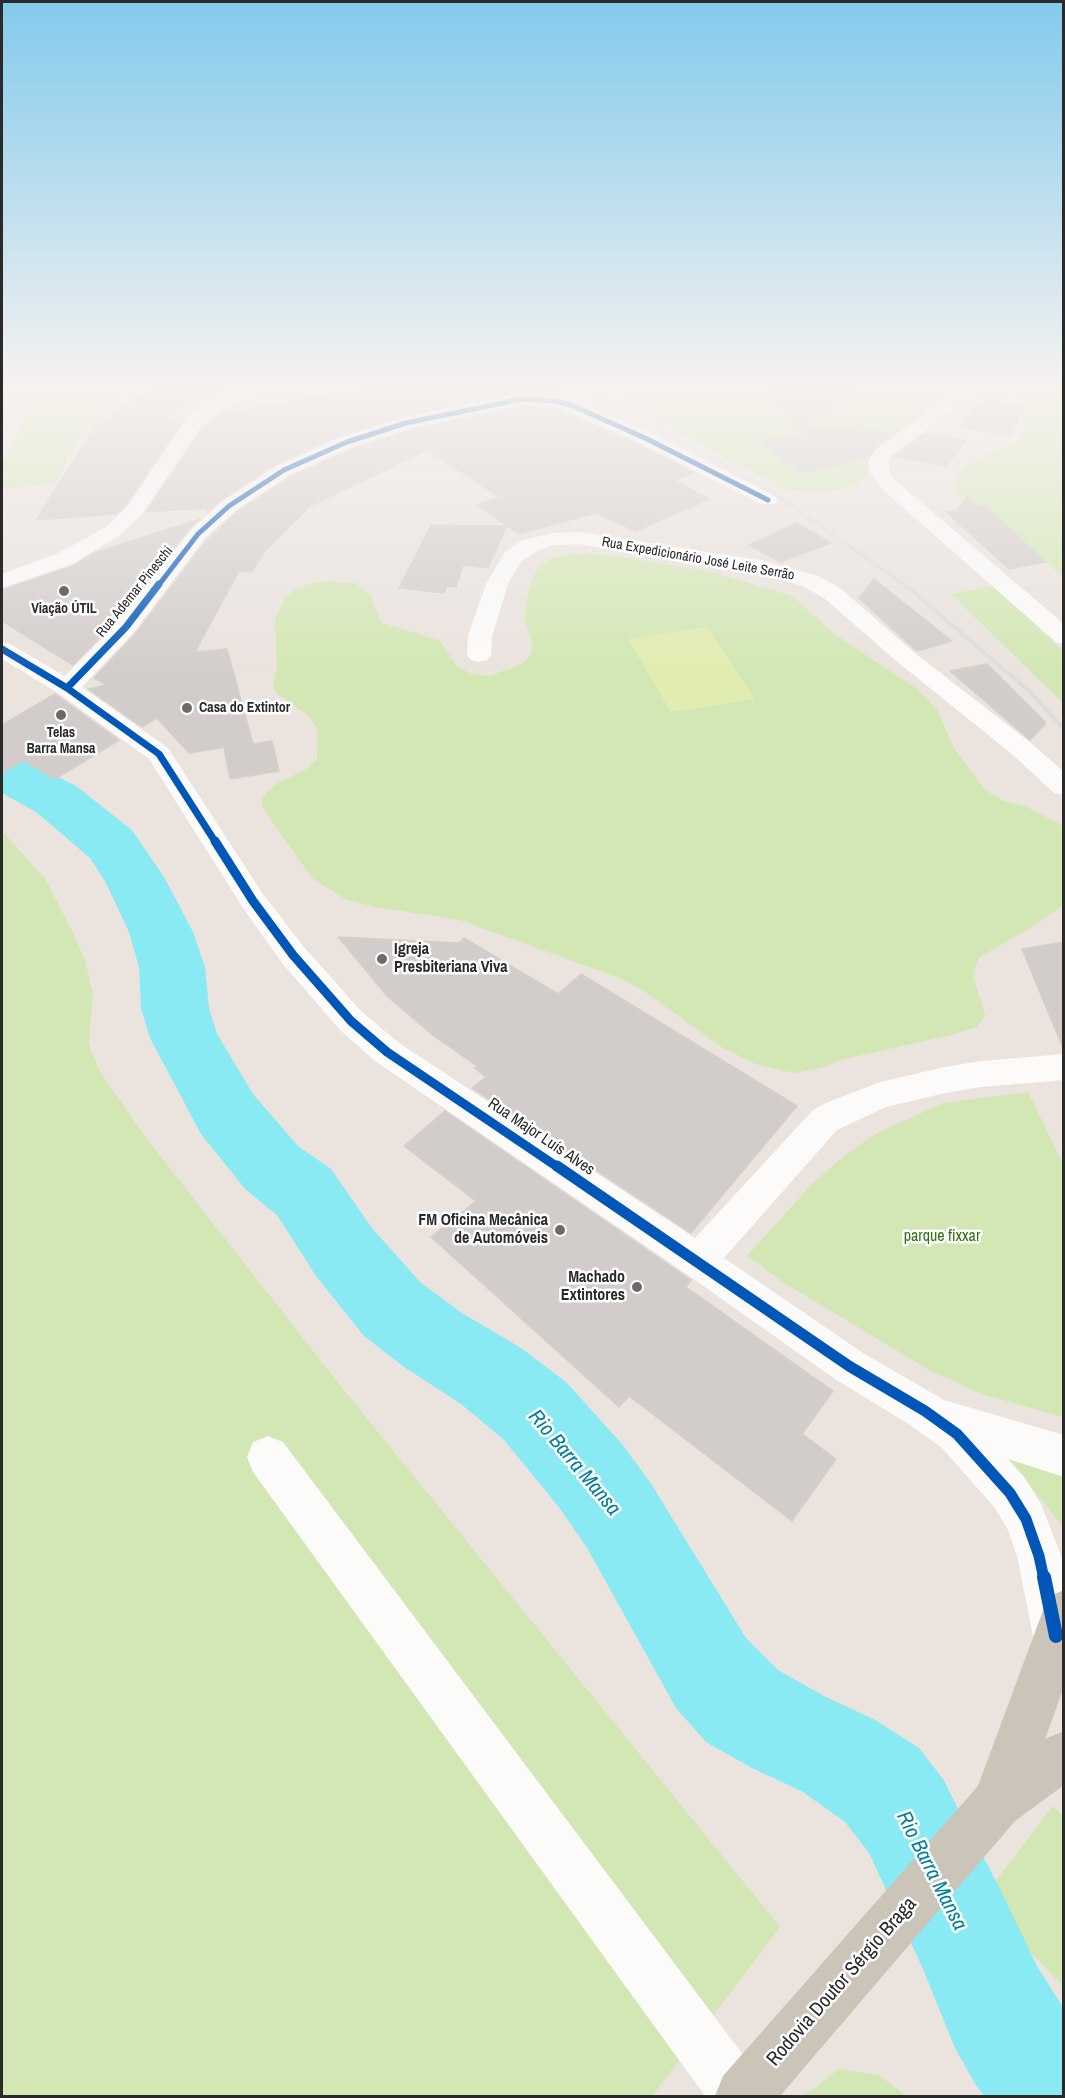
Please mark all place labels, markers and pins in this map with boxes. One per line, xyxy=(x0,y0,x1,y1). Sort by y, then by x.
marker: Viação ÚTIL xyxy=(57,584,71,598)
place label: Viação ÚTIL xyxy=(31,601,97,617)
place label: Casa do Extintor xyxy=(199,700,290,716)
marker: Casa do Extintor xyxy=(180,701,194,715)
marker: Telas Barra Mansa xyxy=(54,708,68,722)
place label: Telas Barra Mansa xyxy=(27,725,95,758)
place label: Igreja Presbiteriana Viva xyxy=(394,940,508,978)
marker: Igreja Presbiteriana Viva xyxy=(375,952,389,966)
place label: FM Oficina Mecânica de Automóveis xyxy=(418,1211,548,1249)
marker: FM Oficina Mecânica de Automóveis xyxy=(553,1223,567,1237)
place label: Machado Extintores xyxy=(561,1268,625,1306)
marker: Machado Extintores xyxy=(630,1280,644,1294)

